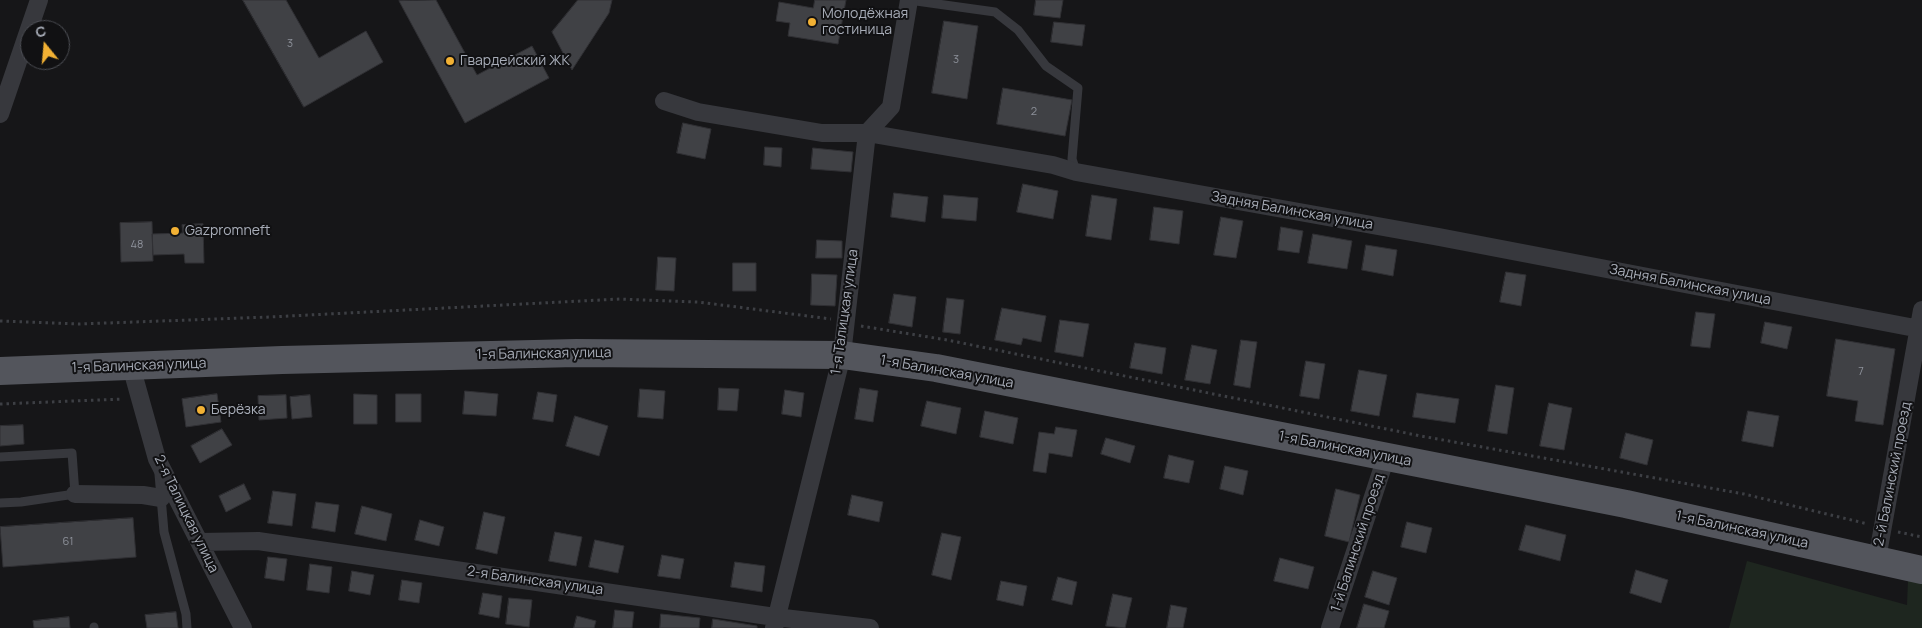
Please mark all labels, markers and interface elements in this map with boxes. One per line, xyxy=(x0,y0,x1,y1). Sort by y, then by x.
place label: Молодёжная гостиница xyxy=(822,6,908,38)
marker: Молодёжная гостиница xyxy=(806,16,818,28)
north arrow xyxy=(20,20,70,70)
text: С xyxy=(33,21,48,42)
house number: 3 xyxy=(287,37,293,51)
place label: Гвардейский ЖК xyxy=(460,53,570,69)
house number: 3 xyxy=(953,53,959,67)
marker: Гвардейский ЖК xyxy=(444,55,456,67)
house number: 2 xyxy=(1031,105,1037,119)
street label: Задняя Балинская улица xyxy=(1210,188,1374,234)
place label: Gazpromneft xyxy=(185,223,270,239)
marker: Gazpromneft xyxy=(169,225,181,237)
house number: 48 xyxy=(131,238,143,252)
street label: 1-я Талицкая улица xyxy=(828,248,862,376)
street label: Задняя Балинская улица xyxy=(1608,261,1772,309)
street label: 1-я Балинская улица xyxy=(476,344,612,364)
street label: 1-я Балинская улица xyxy=(879,352,1015,392)
street label: 1-я Балинская улица xyxy=(71,355,207,377)
house number: 7 xyxy=(1858,365,1864,379)
street label: 2-й Балинский проезд xyxy=(1871,400,1915,548)
place label: Берёзка xyxy=(211,402,266,418)
marker: Берёзка xyxy=(195,404,207,416)
street label: 1-я Балинская улица xyxy=(1277,428,1413,470)
street label: 2-я Талицкая улица xyxy=(150,452,222,576)
street label: 1-й Балинский проезд xyxy=(1328,472,1388,614)
street label: 1-я Балинская улица xyxy=(1674,508,1810,552)
house number: 61 xyxy=(63,535,73,549)
street label: 2-я Балинская улица xyxy=(466,563,604,599)

